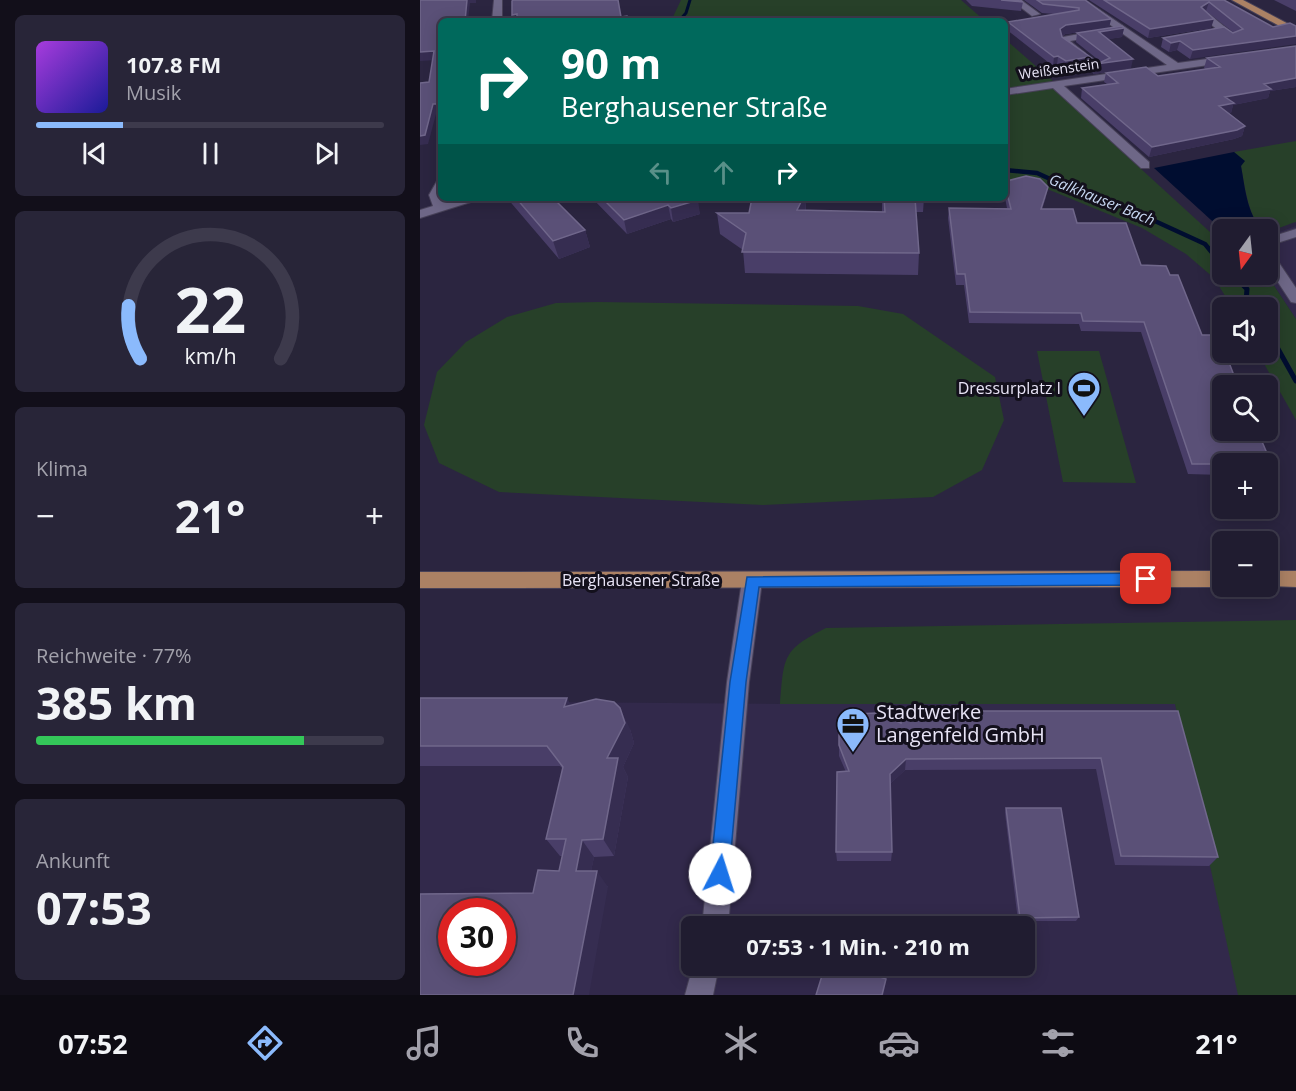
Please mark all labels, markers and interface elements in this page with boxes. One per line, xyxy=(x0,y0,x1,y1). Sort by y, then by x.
text: 90 m xyxy=(561,34,661,91)
icon: right xyxy=(462,42,540,120)
text: 107.8 FM xyxy=(126,49,221,79)
street label: Weißenstein xyxy=(1017,53,1100,84)
text: Musik xyxy=(126,79,181,106)
text: Berghausener Straße xyxy=(561,88,828,125)
icon: previous xyxy=(78,137,111,170)
icon: pause xyxy=(194,137,227,170)
icon: next xyxy=(310,137,343,170)
icon: left xyxy=(644,156,677,189)
icon: ahead xyxy=(707,156,740,189)
icon: right xyxy=(770,156,803,189)
water label: Galkhauser Bach xyxy=(1047,169,1158,229)
north arrow xyxy=(1212,219,1278,285)
map controls xyxy=(1212,219,1278,597)
text: 22 xyxy=(174,266,246,351)
button: sound xyxy=(1212,297,1278,363)
text: km/h xyxy=(184,341,236,370)
sports icon: Dressurplatz I xyxy=(1066,370,1102,417)
button: search xyxy=(1212,375,1278,441)
place label: Dressurplatz I xyxy=(958,377,1061,399)
button: + xyxy=(1212,453,1278,519)
text: Klima xyxy=(36,455,88,482)
text: 21° xyxy=(175,485,245,546)
text: − xyxy=(36,493,55,538)
text: + xyxy=(365,493,384,538)
button: − xyxy=(1212,531,1278,597)
pin xyxy=(1120,553,1171,604)
icon: arrive xyxy=(1129,562,1162,595)
street label: Berghausener Straße xyxy=(562,569,720,591)
text: Reichweite · 77% xyxy=(36,642,192,669)
text: 385 km xyxy=(36,672,197,733)
place label: Stadtwerke Langenfeld GmbH xyxy=(876,698,1045,748)
office icon: Stadtwerke Langenfeld GmbH xyxy=(835,706,871,753)
position arrow xyxy=(688,842,752,906)
text: Ankunft xyxy=(36,847,110,874)
text: 07:53 xyxy=(36,877,152,938)
speed limit sign: 30 xyxy=(438,898,516,976)
text: 07:53 · 1 Min. · 210 m xyxy=(746,931,970,961)
icon: directions xyxy=(244,1022,286,1064)
icon: music xyxy=(403,1022,445,1064)
icon: phone xyxy=(561,1022,603,1064)
icon: climate xyxy=(720,1022,762,1064)
icon: car xyxy=(878,1022,920,1064)
icon: filters xyxy=(1037,1022,1079,1064)
text: 07:52 xyxy=(58,1025,128,1062)
text: 21° xyxy=(1195,1025,1238,1062)

